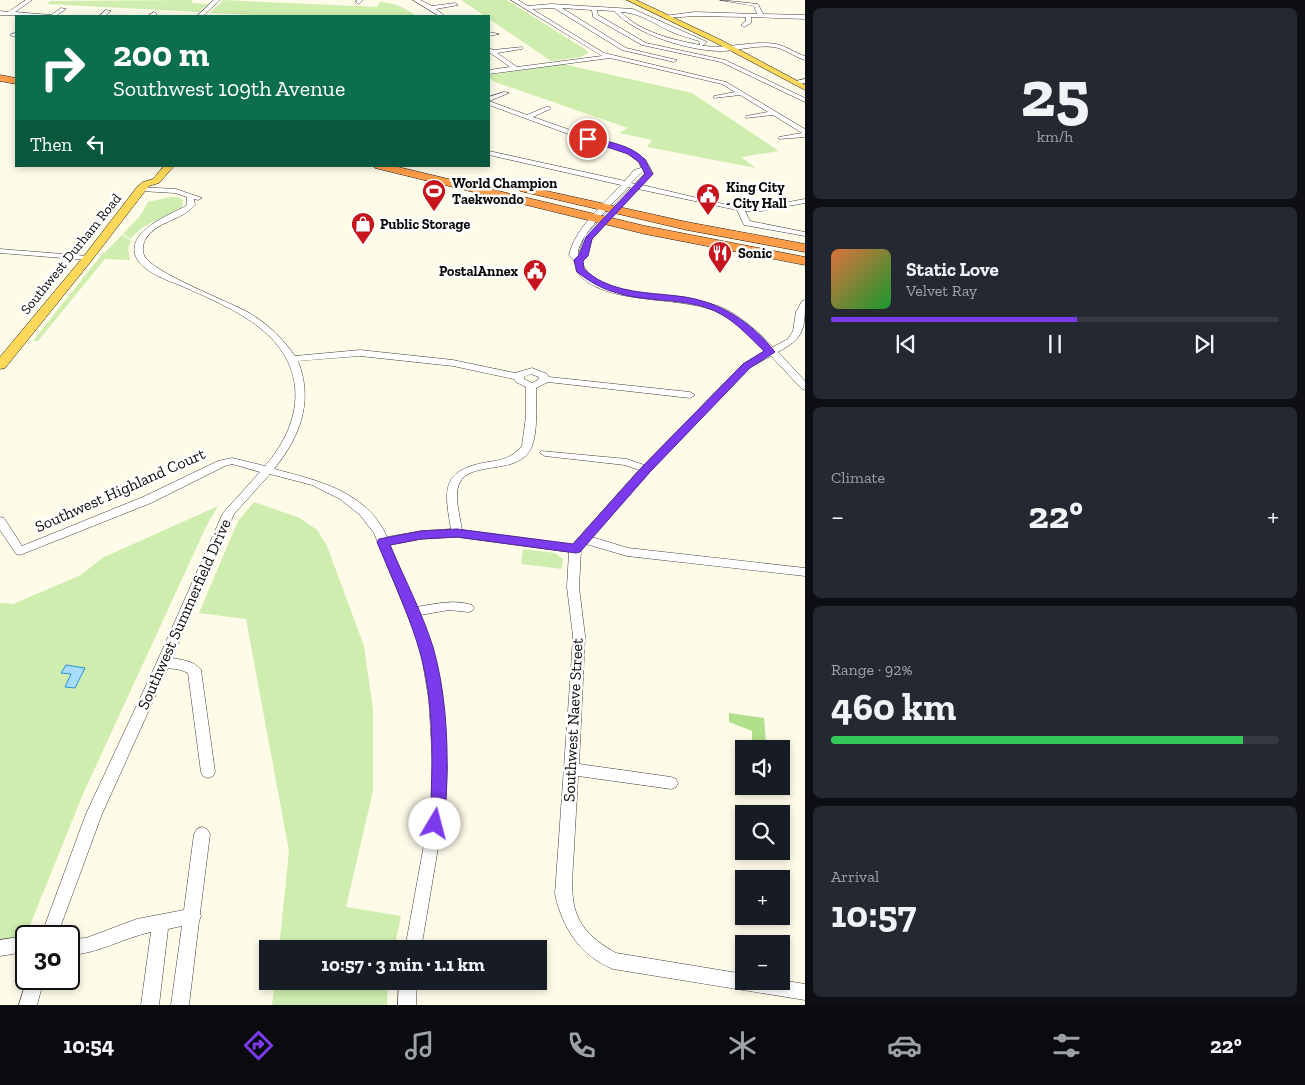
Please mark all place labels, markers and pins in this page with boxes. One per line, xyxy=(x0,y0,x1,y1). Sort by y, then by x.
pin xyxy=(567,118,609,160)
place label: World Champion Taekwondo xyxy=(452,175,558,208)
sports icon: World Champion Taekwondo xyxy=(421,178,447,212)
place label: King City - City Hall xyxy=(726,179,787,212)
public building icon: King City - City Hall xyxy=(695,182,721,216)
shop icon: Public Storage xyxy=(350,211,376,245)
place label: Public Storage xyxy=(380,216,471,233)
restaurant icon: Sonic xyxy=(707,240,733,274)
place label: Sonic xyxy=(738,245,773,262)
public building icon: PostalAnnex xyxy=(522,258,548,292)
place label: PostalAnnex xyxy=(439,263,518,280)

